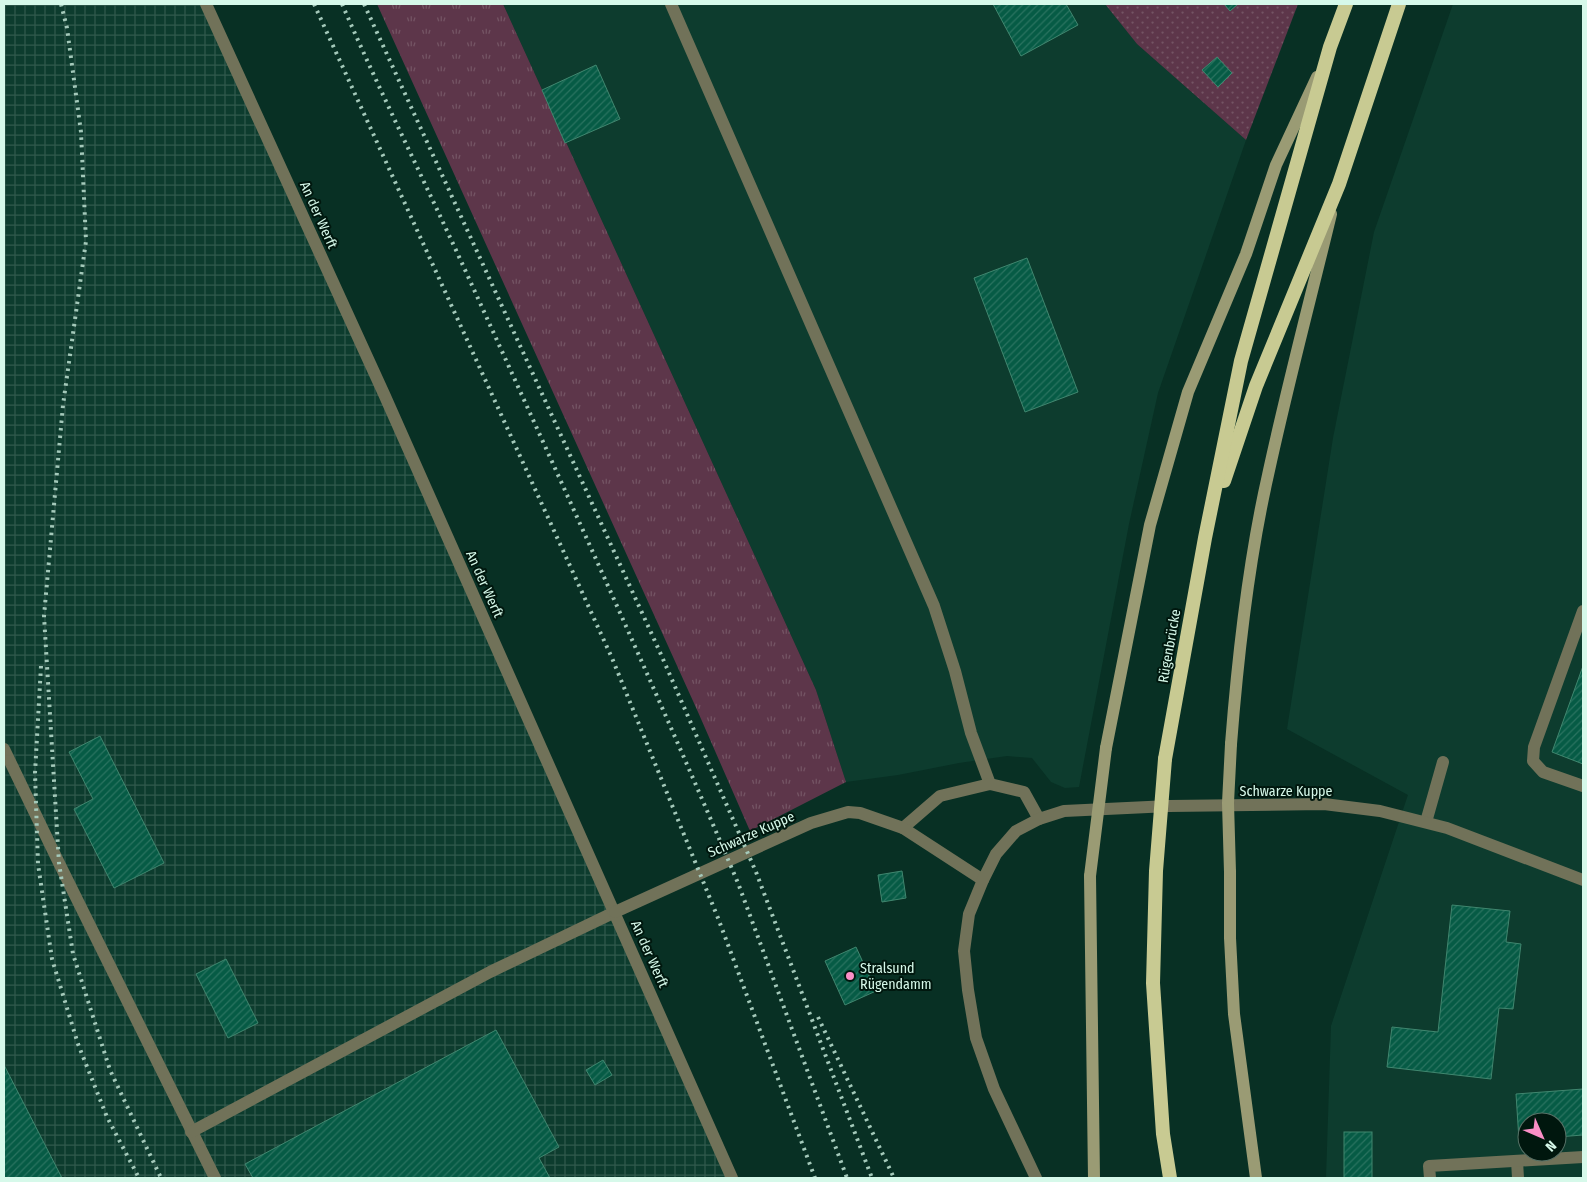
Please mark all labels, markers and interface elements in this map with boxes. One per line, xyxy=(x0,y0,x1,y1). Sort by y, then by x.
street label: An der Werft xyxy=(296,179,341,252)
street label: An der Werft xyxy=(462,548,507,621)
street label: Rügenbrücke xyxy=(1155,608,1184,684)
street label: Schwarze Kuppe xyxy=(1240,783,1333,800)
street label: Schwarze Kuppe xyxy=(705,808,797,861)
street label: An der Werft xyxy=(627,918,672,991)
place label: Stralsund Rügendamm xyxy=(860,960,932,993)
marker: Stralsund Rügendamm xyxy=(844,970,856,982)
north arrow xyxy=(1517,1112,1567,1162)
text: N xyxy=(1542,1137,1560,1155)

